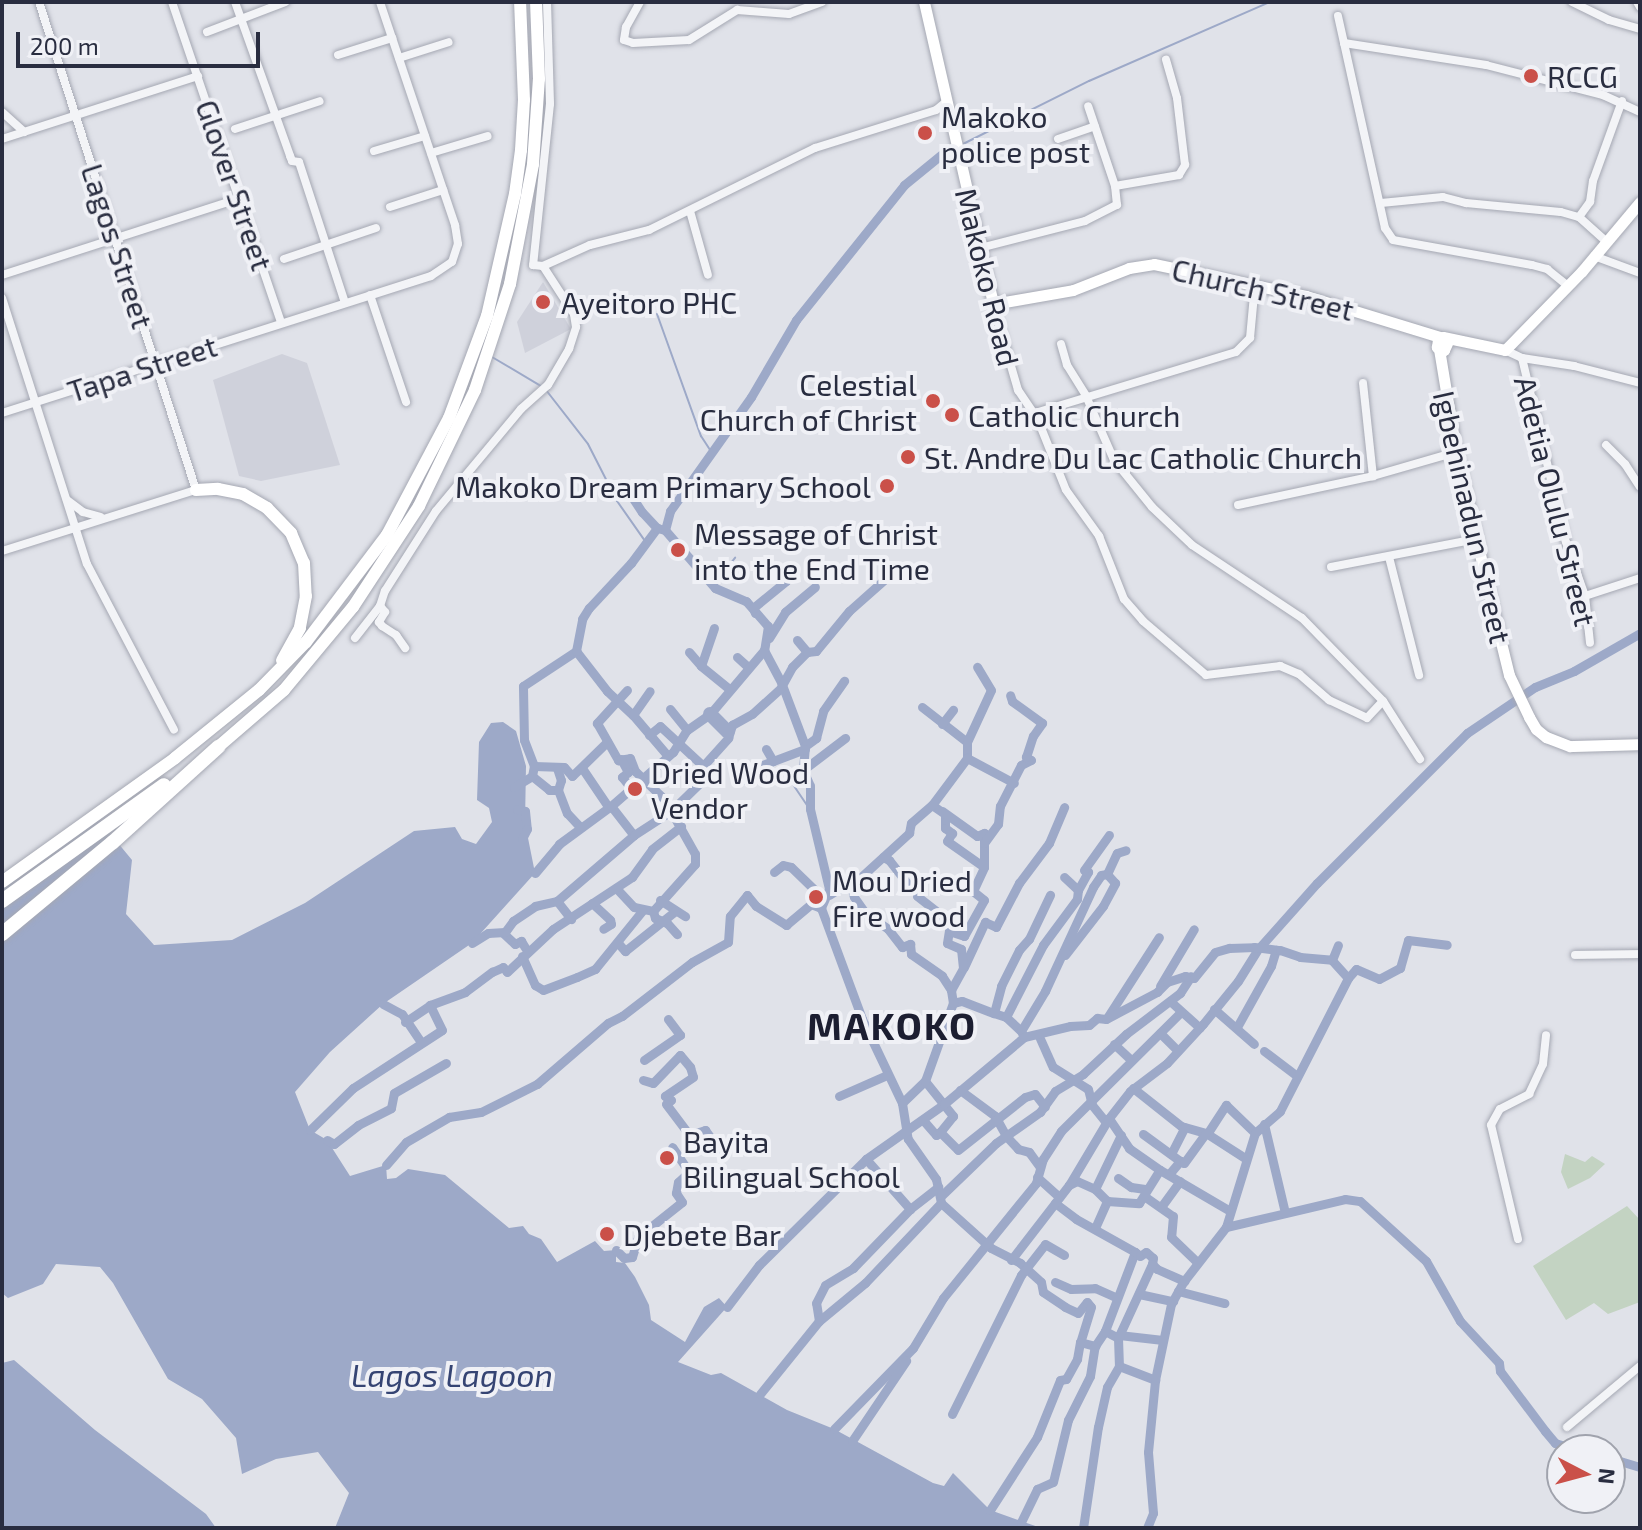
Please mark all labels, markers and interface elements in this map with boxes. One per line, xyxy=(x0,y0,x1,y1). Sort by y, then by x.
scale bar xyxy=(20,16,264,66)
text: 200 m xyxy=(30,31,99,60)
place label: RCCG xyxy=(1547,58,1618,94)
marker: RCCG xyxy=(1522,67,1540,85)
street label: Glover Street xyxy=(189,95,281,275)
place label: Makoko police post xyxy=(941,98,1090,168)
marker: Makoko police post xyxy=(916,124,934,142)
street label: Lagos Street xyxy=(74,159,162,333)
street label: Makoko Road xyxy=(948,184,1028,370)
street label: Church Street xyxy=(1169,251,1357,327)
place label: Ayeitoro PHC xyxy=(561,284,737,320)
marker: Ayeitoro PHC xyxy=(532,291,554,313)
street label: Tapa Street xyxy=(63,327,221,409)
place label: Celestial Church of Christ xyxy=(699,366,917,436)
street label: Adetia Olulu Street xyxy=(1508,372,1604,630)
street label: Igbehinadun Street xyxy=(1426,387,1520,647)
marker: Celestial Church of Christ xyxy=(924,392,942,410)
place label: Catholic Church xyxy=(968,397,1181,433)
marker: Catholic Church xyxy=(943,406,961,424)
place label: St. Andre Du Lac Catholic Church xyxy=(924,439,1363,475)
marker: St. Andre Du Lac Catholic Church xyxy=(899,448,917,466)
place label: Makoko Dream Primary School xyxy=(454,468,871,504)
marker: Makoko Dream Primary School xyxy=(878,477,896,495)
place label: Message of Christ into the End Time xyxy=(694,515,939,586)
marker: Message of Christ into the End Time xyxy=(669,541,687,559)
place label: Dried Wood Vendor xyxy=(651,754,810,824)
marker: Dried Wood Vendor xyxy=(626,780,644,798)
place label: Mou Dried Fire wood xyxy=(832,862,972,932)
marker: Mou Dried Fire wood xyxy=(807,888,825,906)
district label: MAKOKO xyxy=(807,1003,977,1049)
place label: Bayita Bilingual School xyxy=(683,1123,901,1194)
marker: Bayita Bilingual School xyxy=(658,1149,676,1167)
place label: Djebete Bar xyxy=(623,1216,781,1252)
marker: Djebete Bar xyxy=(598,1225,616,1243)
water label: Lagos Lagoon xyxy=(351,1355,553,1393)
north arrow xyxy=(1546,1434,1626,1514)
text: N xyxy=(1594,1467,1622,1486)

